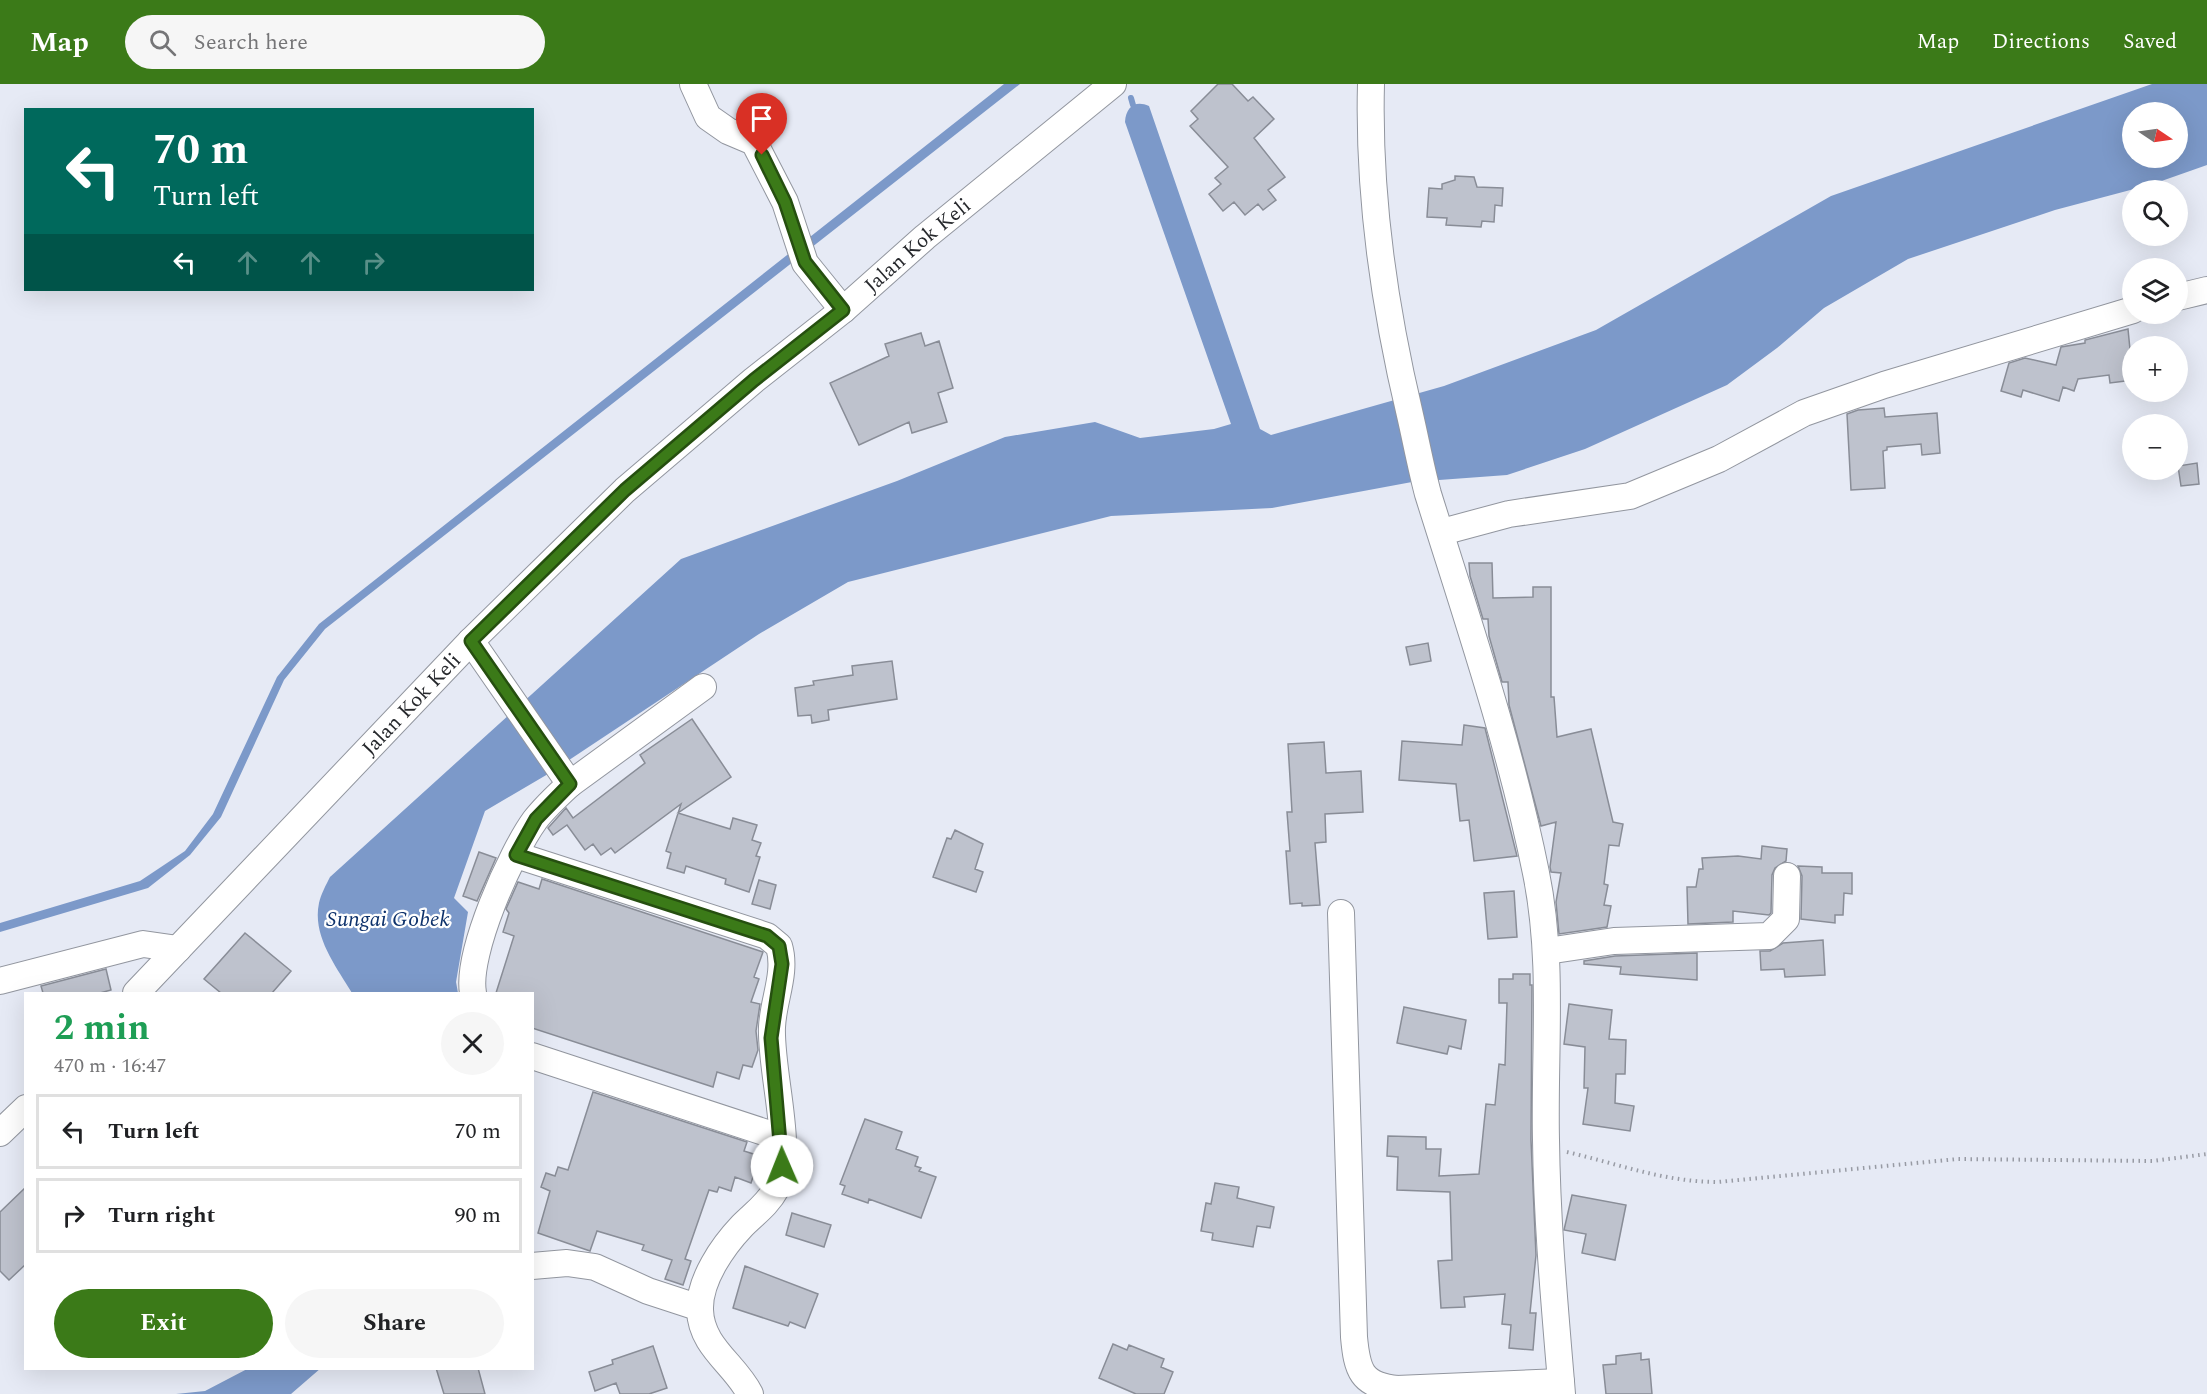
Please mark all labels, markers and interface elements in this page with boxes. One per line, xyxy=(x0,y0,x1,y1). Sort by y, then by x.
search box xyxy=(125,15,545,69)
text: Map xyxy=(30,21,89,64)
icon: search xyxy=(146,26,179,59)
text: Search here xyxy=(194,26,308,59)
text: Map xyxy=(1917,26,1959,58)
text: Directions xyxy=(1992,26,2090,58)
text: Saved xyxy=(2123,26,2177,58)
pin xyxy=(736,93,787,155)
icon: arrive xyxy=(745,102,778,135)
north arrow xyxy=(2122,102,2188,168)
map controls xyxy=(2122,102,2188,480)
text: 70 m xyxy=(153,119,248,182)
icon: left xyxy=(54,132,132,210)
text: Turn left xyxy=(153,176,259,218)
button: search xyxy=(2122,180,2188,246)
street label: Jalan Kok Keli xyxy=(857,191,978,301)
icon: left xyxy=(168,246,201,279)
icon: ahead xyxy=(231,246,264,279)
icon: ahead xyxy=(294,246,327,279)
icon: right xyxy=(357,246,390,279)
button: layers xyxy=(2122,258,2188,324)
button: + xyxy=(2122,336,2188,402)
button: − xyxy=(2122,414,2188,480)
street label: Jalan Kok Keli xyxy=(355,646,469,764)
water label: Sungai Gobek xyxy=(326,903,450,936)
text: 2 min xyxy=(54,1001,150,1056)
button: close xyxy=(441,1012,504,1075)
text: 470 m · 16:47 xyxy=(54,1051,166,1081)
icon: left xyxy=(57,1115,90,1148)
text: Turn left xyxy=(108,1115,200,1148)
text: 70 m xyxy=(455,1115,501,1148)
position arrow xyxy=(750,1134,814,1198)
icon: right xyxy=(57,1199,90,1232)
text: Turn right xyxy=(108,1199,215,1232)
text: 90 m xyxy=(455,1199,501,1232)
button: Exit xyxy=(54,1289,273,1358)
button: Share xyxy=(285,1289,504,1358)

